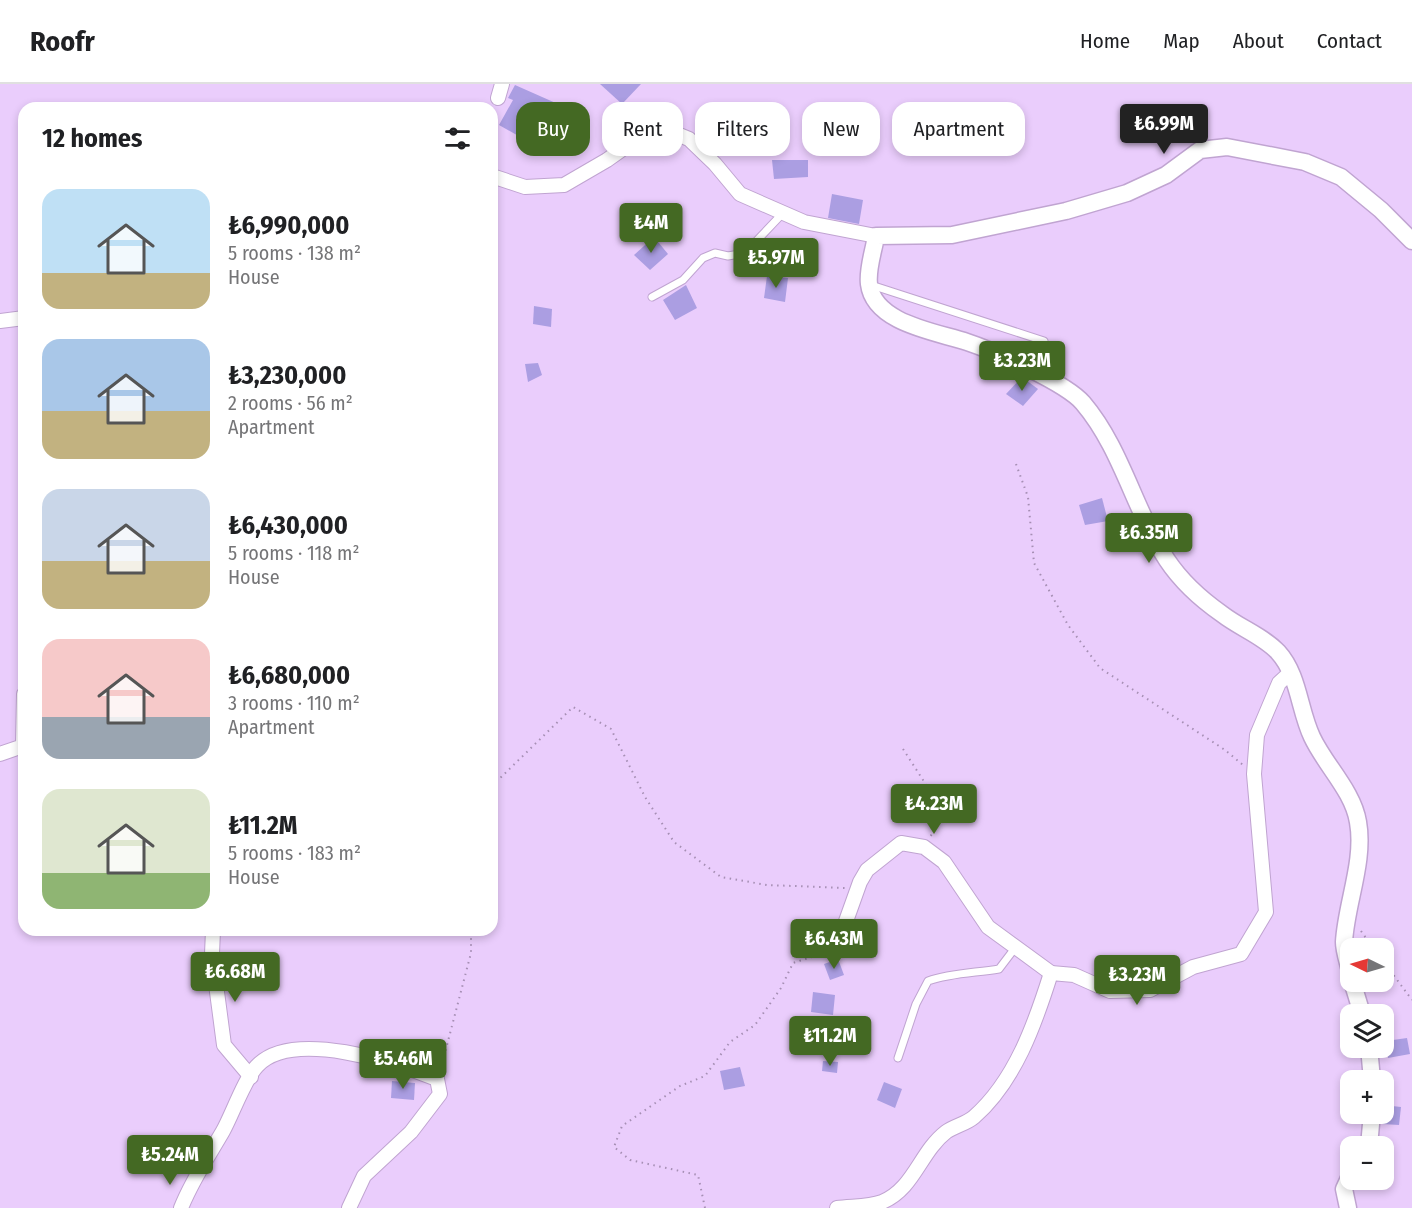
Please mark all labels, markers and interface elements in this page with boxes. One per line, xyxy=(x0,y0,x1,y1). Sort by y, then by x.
text: Roofr xyxy=(30,25,95,58)
text: Home xyxy=(1080,28,1130,54)
text: Map xyxy=(1163,28,1200,54)
text: About xyxy=(1233,28,1284,54)
text: Contact xyxy=(1317,28,1382,54)
chip: Buy xyxy=(516,102,590,156)
chip: Rent xyxy=(602,102,683,156)
chip: Filters xyxy=(695,102,790,156)
chip: New xyxy=(802,102,880,156)
chip: Apartment xyxy=(892,102,1025,156)
pin: ₺6.99M xyxy=(1115,104,1213,155)
text: ₺6.99M xyxy=(1134,111,1194,135)
icon: filters xyxy=(441,122,474,155)
text: 12 homes xyxy=(42,123,142,154)
pin: ₺4M xyxy=(622,203,680,254)
text: ₺6,990,000 xyxy=(228,210,350,241)
text: ₺4M xyxy=(633,210,669,234)
icon: home xyxy=(90,213,162,285)
pin: ₺5.97M xyxy=(727,238,825,289)
text: 5 rooms · 138 m² xyxy=(228,241,361,265)
text: ₺5.97M xyxy=(747,245,805,269)
text: House xyxy=(228,265,280,289)
pin: ₺3.23M xyxy=(973,341,1071,392)
text: ₺3.23M xyxy=(993,348,1051,372)
text: ₺3,230,000 xyxy=(228,360,346,391)
icon: home xyxy=(90,363,162,435)
text: 2 rooms · 56 m² xyxy=(228,391,353,415)
text: Apartment xyxy=(228,415,315,439)
text: ₺6,430,000 xyxy=(228,510,348,541)
icon: home xyxy=(90,513,162,585)
pin: ₺6.35M xyxy=(1100,513,1198,564)
text: ₺6.35M xyxy=(1119,520,1179,544)
text: 5 rooms · 118 m² xyxy=(228,541,359,565)
text: House xyxy=(228,565,280,589)
text: ₺6,680,000 xyxy=(228,660,350,691)
icon: home xyxy=(90,663,162,735)
text: 3 rooms · 110 m² xyxy=(228,691,360,715)
text: Apartment xyxy=(228,715,315,739)
pin: ₺4.23M xyxy=(885,784,983,835)
text: ₺4.23M xyxy=(905,791,963,815)
text: ₺11.2M xyxy=(228,810,298,841)
icon: home xyxy=(90,813,162,885)
text: 5 rooms · 183 m² xyxy=(228,841,361,865)
text: House xyxy=(228,865,280,889)
pin: ₺6.43M xyxy=(785,919,883,970)
text: ₺6.43M xyxy=(805,926,863,950)
north arrow xyxy=(1340,938,1394,992)
map controls xyxy=(1340,938,1394,1190)
pin: ₺6.68M xyxy=(186,952,284,1003)
pin: ₺3.23M xyxy=(1088,955,1186,1006)
text: ₺6.68M xyxy=(205,959,265,983)
text: ₺3.23M xyxy=(1108,962,1166,986)
button: layers xyxy=(1340,1004,1394,1058)
pin: ₺11.2M xyxy=(781,1016,879,1067)
text: ₺11.2M xyxy=(803,1023,857,1047)
pin: ₺5.46M xyxy=(354,1039,452,1090)
text: ₺5.46M xyxy=(373,1046,433,1070)
button: + xyxy=(1340,1070,1394,1124)
pin: ₺5.24M xyxy=(121,1135,219,1186)
button: − xyxy=(1340,1136,1394,1190)
text: ₺5.24M xyxy=(141,1142,199,1166)

